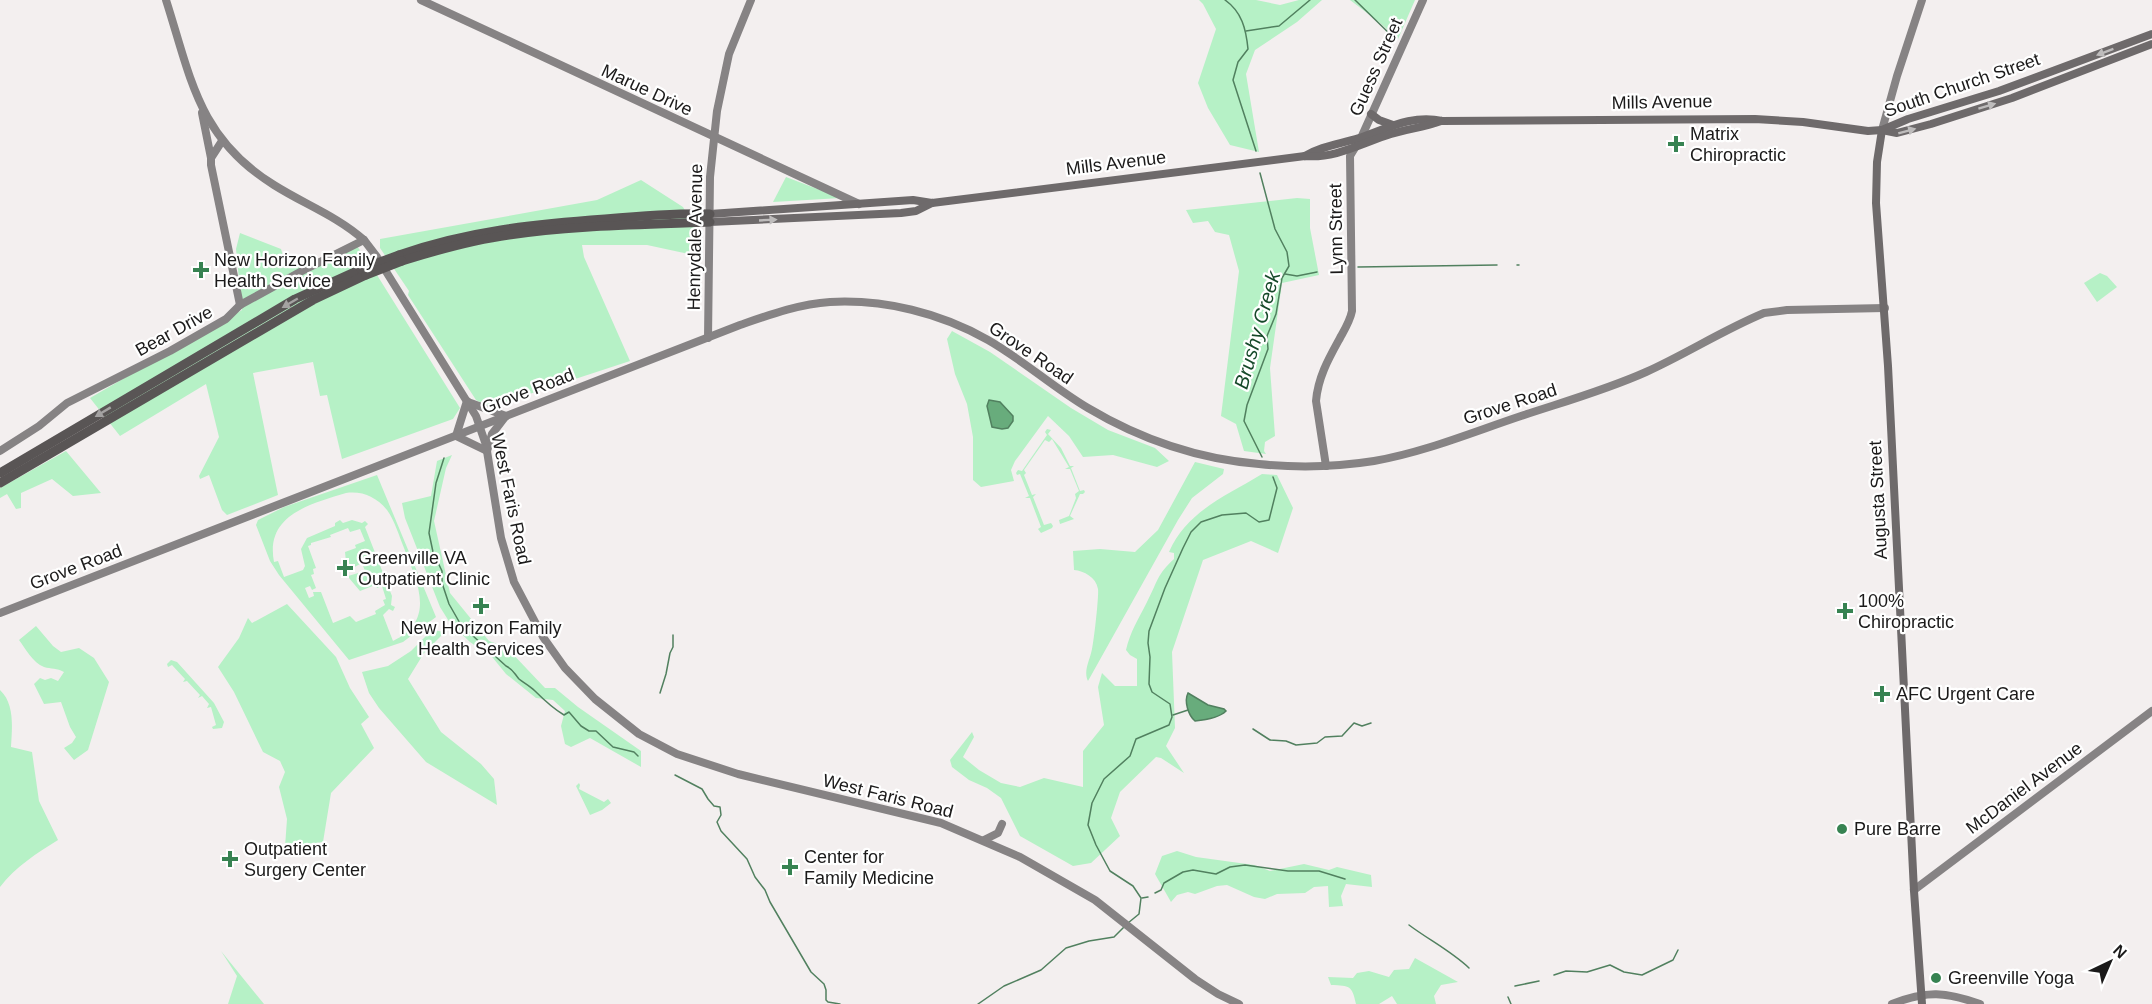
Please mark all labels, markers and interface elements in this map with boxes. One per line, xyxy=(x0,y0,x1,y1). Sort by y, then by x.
street label: Guess Street xyxy=(1346,15,1406,119)
one-way arrow xyxy=(2096,48,2114,57)
street label: South Church Street xyxy=(1882,49,2042,121)
street label: Marue Drive xyxy=(598,60,696,120)
street label: Mills Avenue xyxy=(1611,91,1713,113)
one-way arrow xyxy=(1978,101,1996,110)
place label: Matrix Chiropractic xyxy=(1690,124,1786,165)
one-way arrow xyxy=(1898,125,1916,135)
marker: Matrix Chiropractic xyxy=(1667,135,1685,153)
street label: Mills Avenue xyxy=(1065,147,1167,179)
street label: Henrydale Avenue xyxy=(684,163,706,311)
street label: Lynn Street xyxy=(1325,183,1347,275)
one-way arrow xyxy=(759,215,778,224)
place label: New Horizon Family Health Service xyxy=(214,250,375,291)
marker: New Horizon Family Health Service xyxy=(192,261,210,279)
water label: Brushy Creek xyxy=(1230,268,1285,391)
one-way arrow xyxy=(281,298,298,308)
street label: Bear Drive xyxy=(132,302,216,360)
street label: Grove Road xyxy=(985,318,1077,388)
street label: Grove Road xyxy=(479,364,577,418)
street label: Grove Road xyxy=(1461,379,1559,429)
one-way arrow xyxy=(95,407,111,418)
street label: West Faris Road xyxy=(487,432,535,566)
street label: Augusta Street xyxy=(1865,440,1891,560)
street label: Grove Road xyxy=(27,540,125,594)
place label: Greenville VA Outpatient Clinic xyxy=(358,548,490,589)
marker: Greenville VA Outpatient Clinic xyxy=(336,559,354,577)
place label: 100% Chiropractic xyxy=(1858,591,1954,632)
marker: New Horizon Family Health Services xyxy=(472,597,490,615)
marker: 100% Chiropractic xyxy=(1836,602,1854,620)
place label: New Horizon Family Health Services xyxy=(400,618,562,659)
place label: AFC Urgent Care xyxy=(1896,684,2035,704)
marker: AFC Urgent Care xyxy=(1873,685,1891,703)
street label: McDaniel Avenue xyxy=(1962,738,2086,838)
street label: West Faris Road xyxy=(821,770,955,822)
place label: Pure Barre xyxy=(1854,819,1941,839)
marker: Pure Barre xyxy=(1835,822,1849,836)
place label: Outpatient Surgery Center xyxy=(244,839,366,880)
place label: Center for Family Medicine xyxy=(804,847,934,888)
marker: Outpatient Surgery Center xyxy=(221,850,239,868)
marker: Center for Family Medicine xyxy=(781,858,799,876)
north arrow xyxy=(2080,932,2140,992)
text: N xyxy=(2110,941,2130,962)
place label: Greenville Yoga xyxy=(1948,968,2075,988)
marker: Greenville Yoga xyxy=(1929,971,1943,985)

